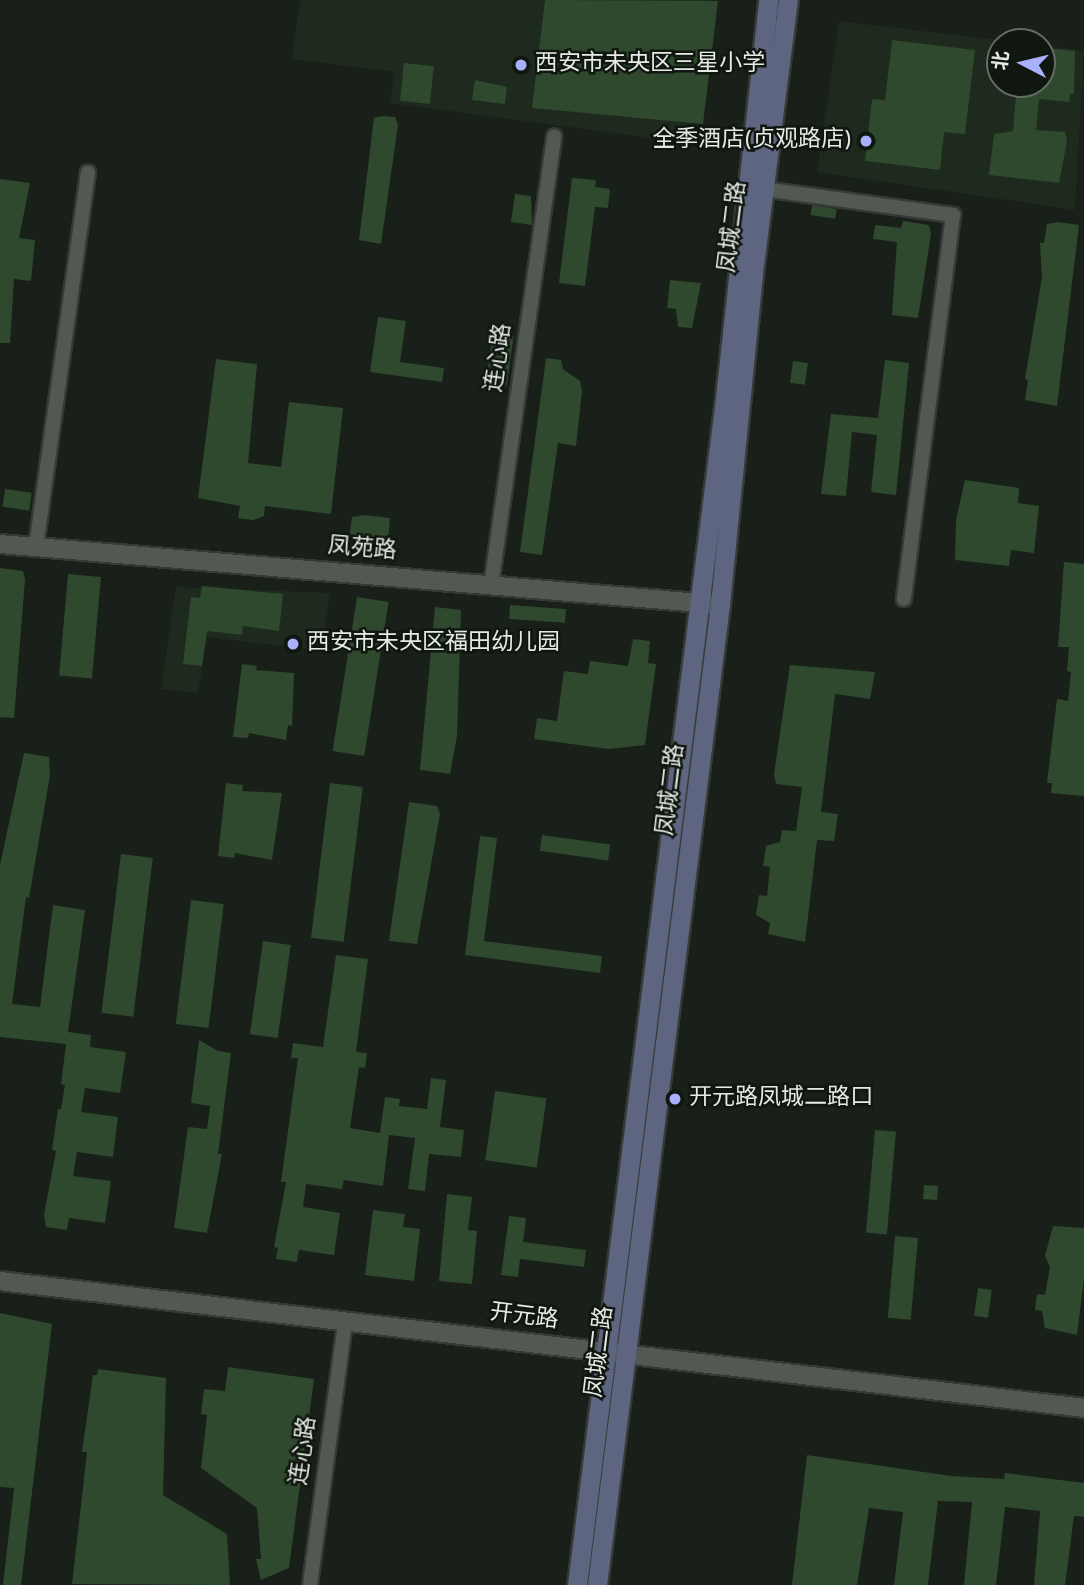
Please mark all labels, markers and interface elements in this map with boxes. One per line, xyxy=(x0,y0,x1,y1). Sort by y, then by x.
north arrow xyxy=(986,28,1056,98)
text: 北 xyxy=(989,50,1015,72)
place label: 西安市未央区三星小学 xyxy=(535,51,765,79)
marker: 西安市未央区三星小学 xyxy=(513,57,529,73)
place label: 全季酒店(贞观路店) xyxy=(652,127,852,155)
marker: 全季酒店(贞观路店) xyxy=(858,133,874,149)
street label: 凤城二路 xyxy=(715,180,753,274)
street label: 连心路 xyxy=(482,322,518,394)
street label: 凤苑路 xyxy=(326,533,398,567)
place label: 西安市未央区福田幼儿园 xyxy=(307,630,560,658)
marker: 西安市未央区福田幼儿园 xyxy=(285,636,301,652)
street label: 凤城二路 xyxy=(653,743,691,837)
place label: 开元路凤城二路口 xyxy=(689,1085,873,1113)
marker: 开元路凤城二路口 xyxy=(667,1091,683,1107)
street label: 开元路 xyxy=(488,1300,560,1336)
street label: 凤城二路 xyxy=(582,1305,620,1399)
street label: 连心路 xyxy=(287,1415,323,1487)

